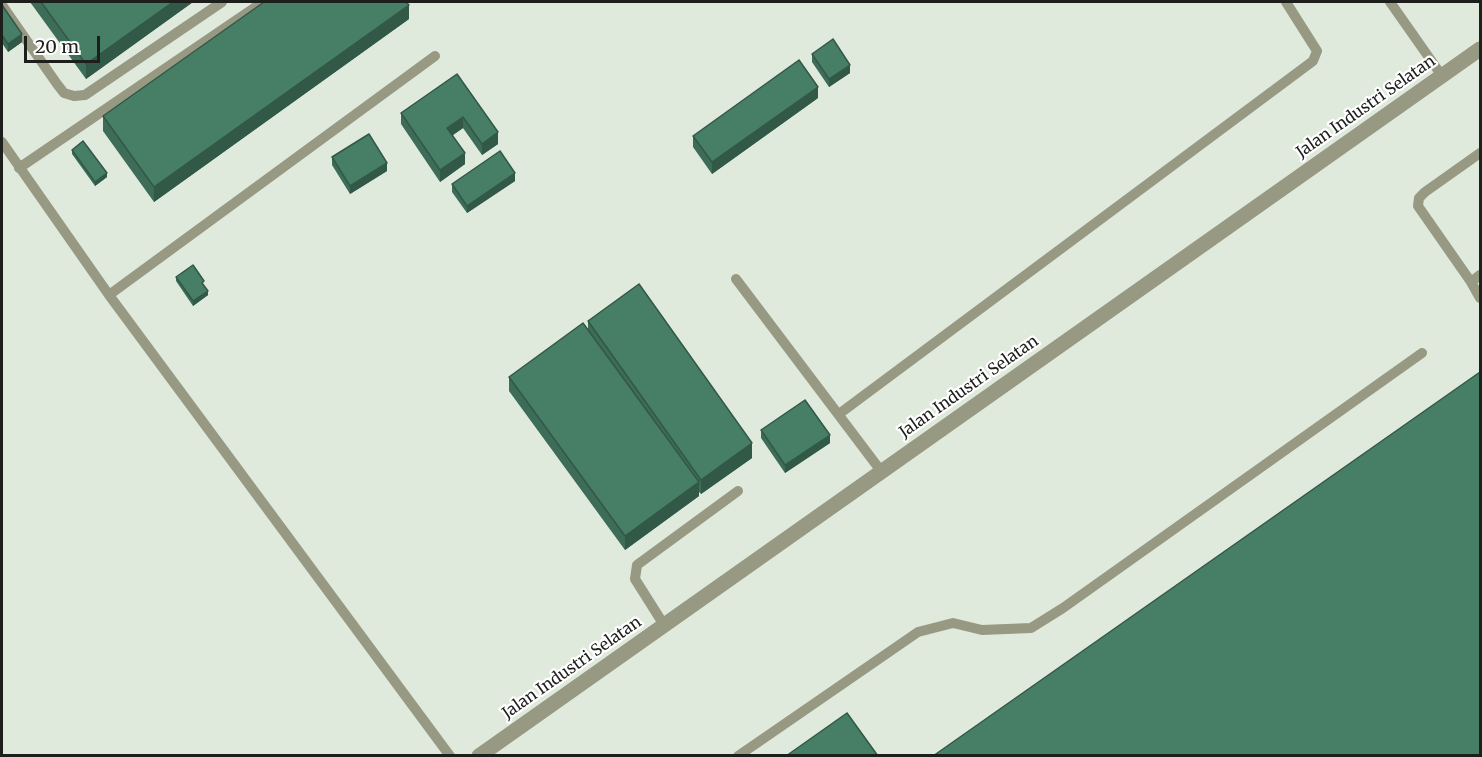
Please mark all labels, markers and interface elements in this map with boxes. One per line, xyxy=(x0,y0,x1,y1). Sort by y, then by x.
scale bar xyxy=(27,24,104,62)
text: 20 m xyxy=(35,35,79,58)
street label: Jalan Industri Selatan xyxy=(1293,52,1439,162)
street label: Jalan Industri Selatan xyxy=(896,332,1042,442)
street label: Jalan Industri Selatan xyxy=(499,613,645,723)

